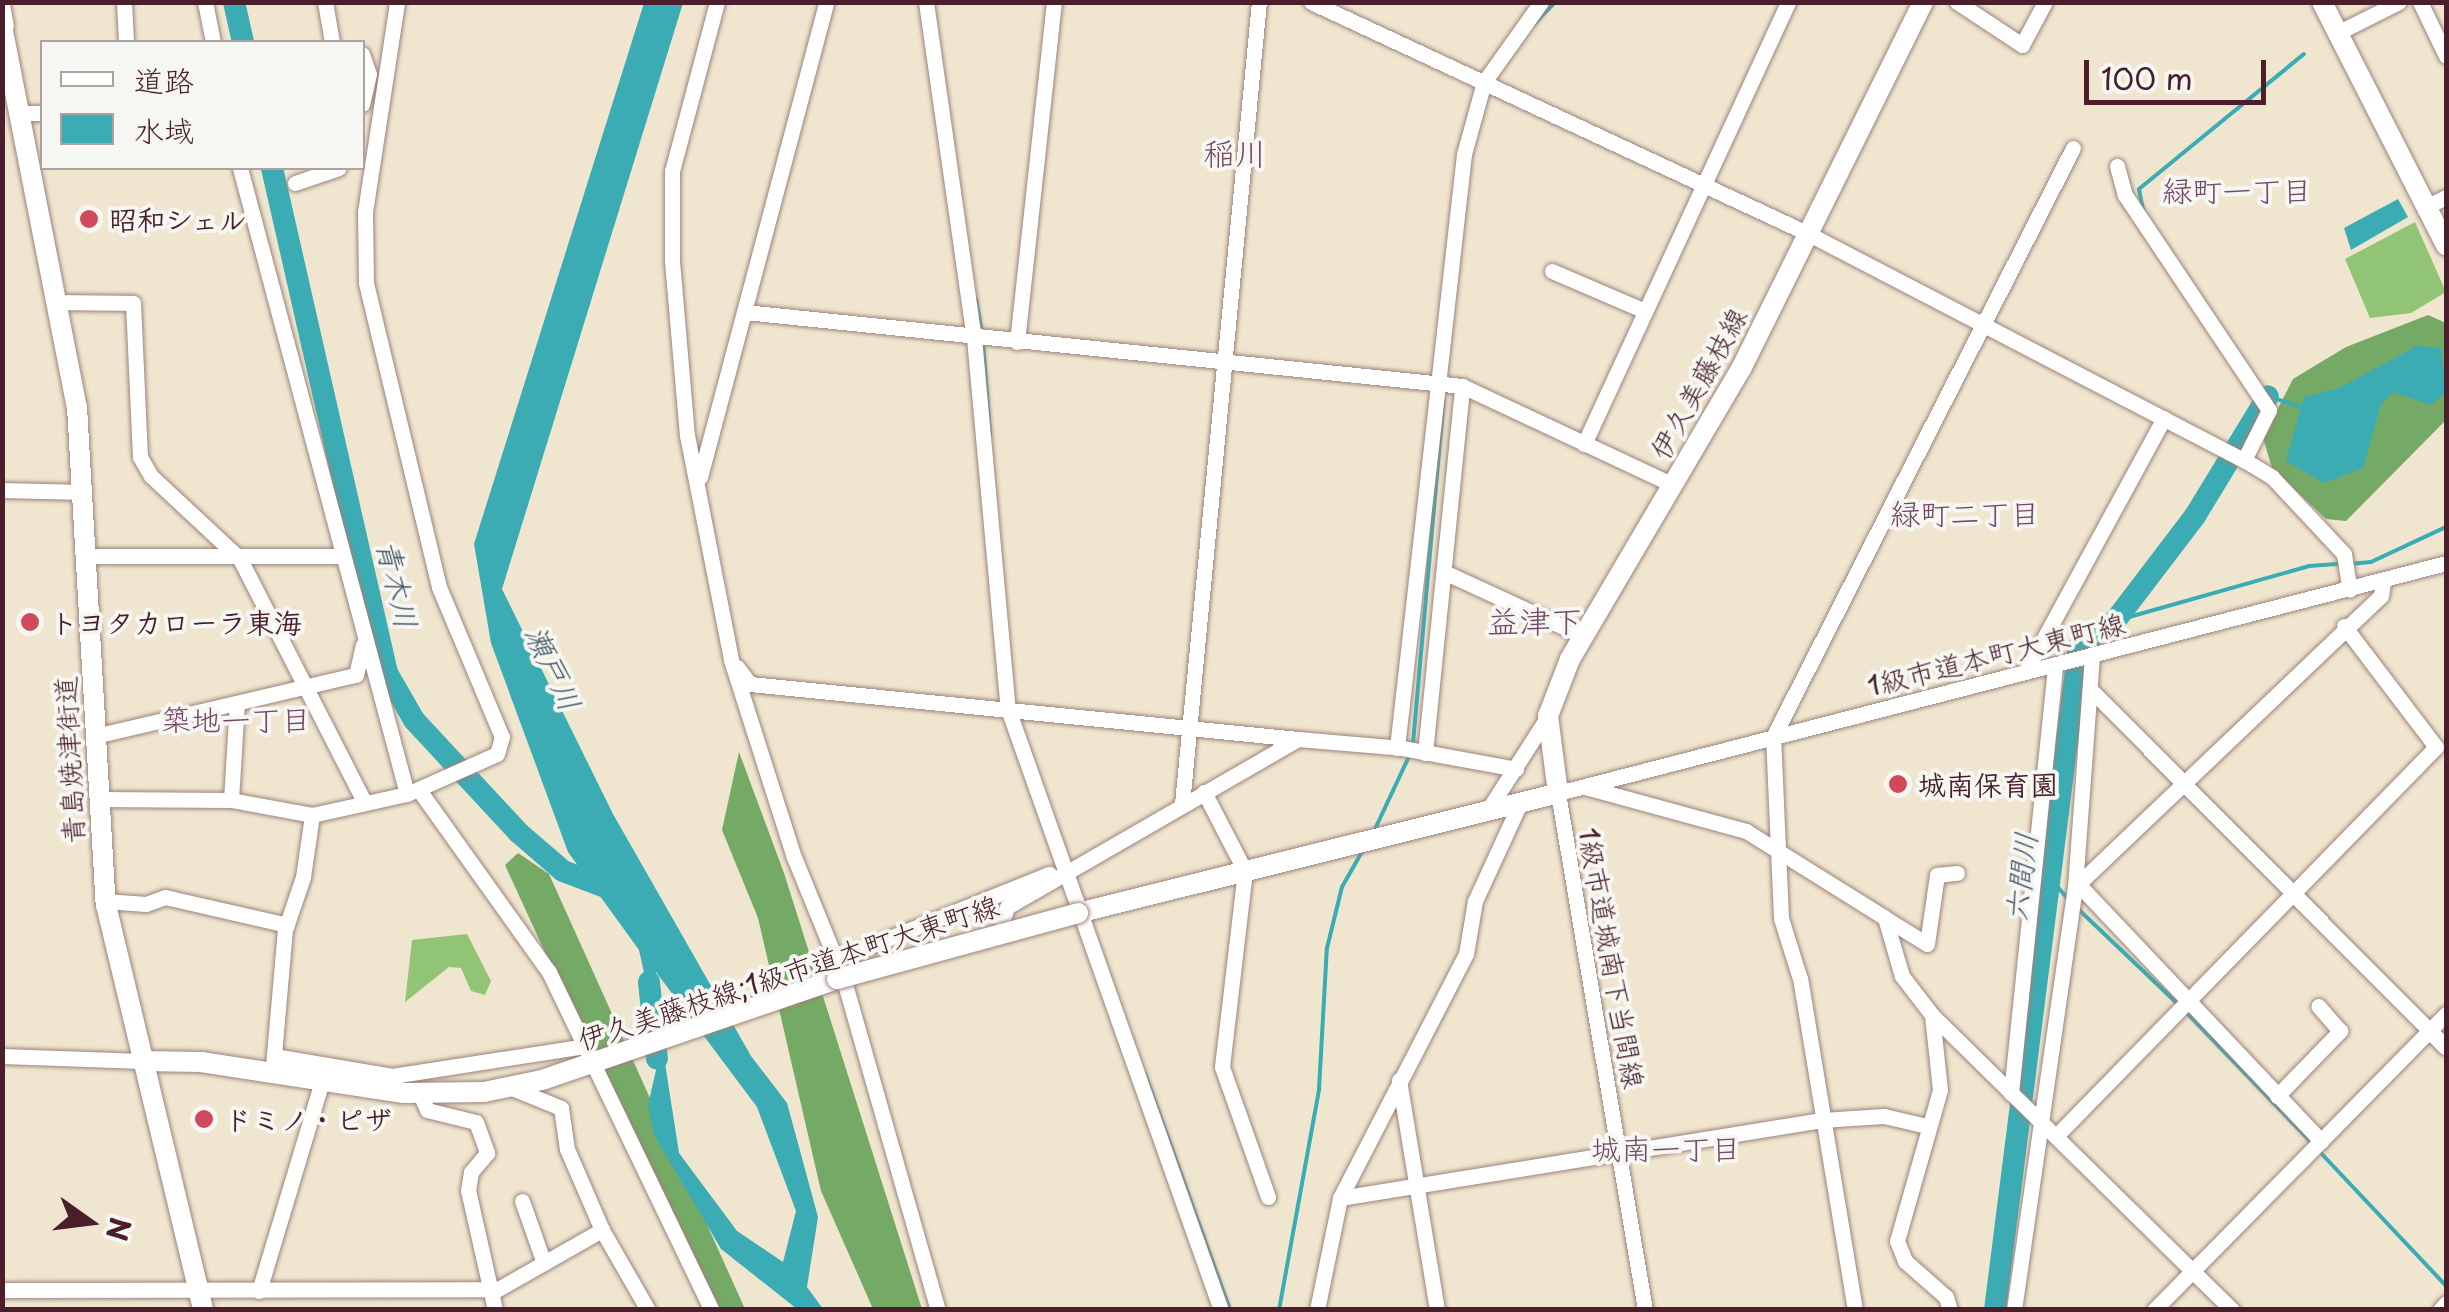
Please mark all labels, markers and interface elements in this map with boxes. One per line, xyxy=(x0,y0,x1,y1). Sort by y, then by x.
legend xyxy=(40,40,365,170)
scale bar xyxy=(2089,40,2272,102)
text: 100 m xyxy=(2101,55,2193,100)
text: 道路 xyxy=(134,57,194,102)
text: 水域 xyxy=(134,107,194,152)
district label: 稲川 xyxy=(1203,133,1267,171)
district label: 緑町一丁目 xyxy=(2162,172,2312,208)
place label: 昭和シェル xyxy=(109,202,249,236)
marker: 昭和シェル xyxy=(78,208,100,230)
street label: 伊久美藤枝線 xyxy=(1643,301,1753,465)
district label: 緑町二丁目 xyxy=(1890,495,2040,531)
water label: 青木川 xyxy=(370,536,426,632)
district label: 益津下 xyxy=(1487,601,1583,639)
place label: トヨタカローラ東海 xyxy=(50,605,302,639)
street label: 1級市道本町大東町線 xyxy=(1864,606,2128,702)
marker: トヨタカローラ東海 xyxy=(19,611,41,633)
water label: 瀬戸川 xyxy=(519,620,589,716)
street label: 青島焼津街道 xyxy=(48,675,90,845)
district label: 築地一丁目 xyxy=(161,701,311,737)
place label: 城南保育園 xyxy=(1918,767,2058,801)
marker: 城南保育園 xyxy=(1887,773,1909,795)
street label: 1級市道城南下当間線 xyxy=(1572,825,1652,1091)
water label: 六間川 xyxy=(1997,830,2043,924)
street label: 伊久美藤枝線;1級市道本町大東町線 xyxy=(573,888,1003,1056)
place label: ドミノ・ピザ xyxy=(224,1102,392,1136)
marker: ドミノ・ピザ xyxy=(193,1108,215,1130)
district label: 城南一丁目 xyxy=(1591,1130,1741,1166)
north arrow xyxy=(40,1172,140,1272)
text: N xyxy=(96,1213,143,1245)

